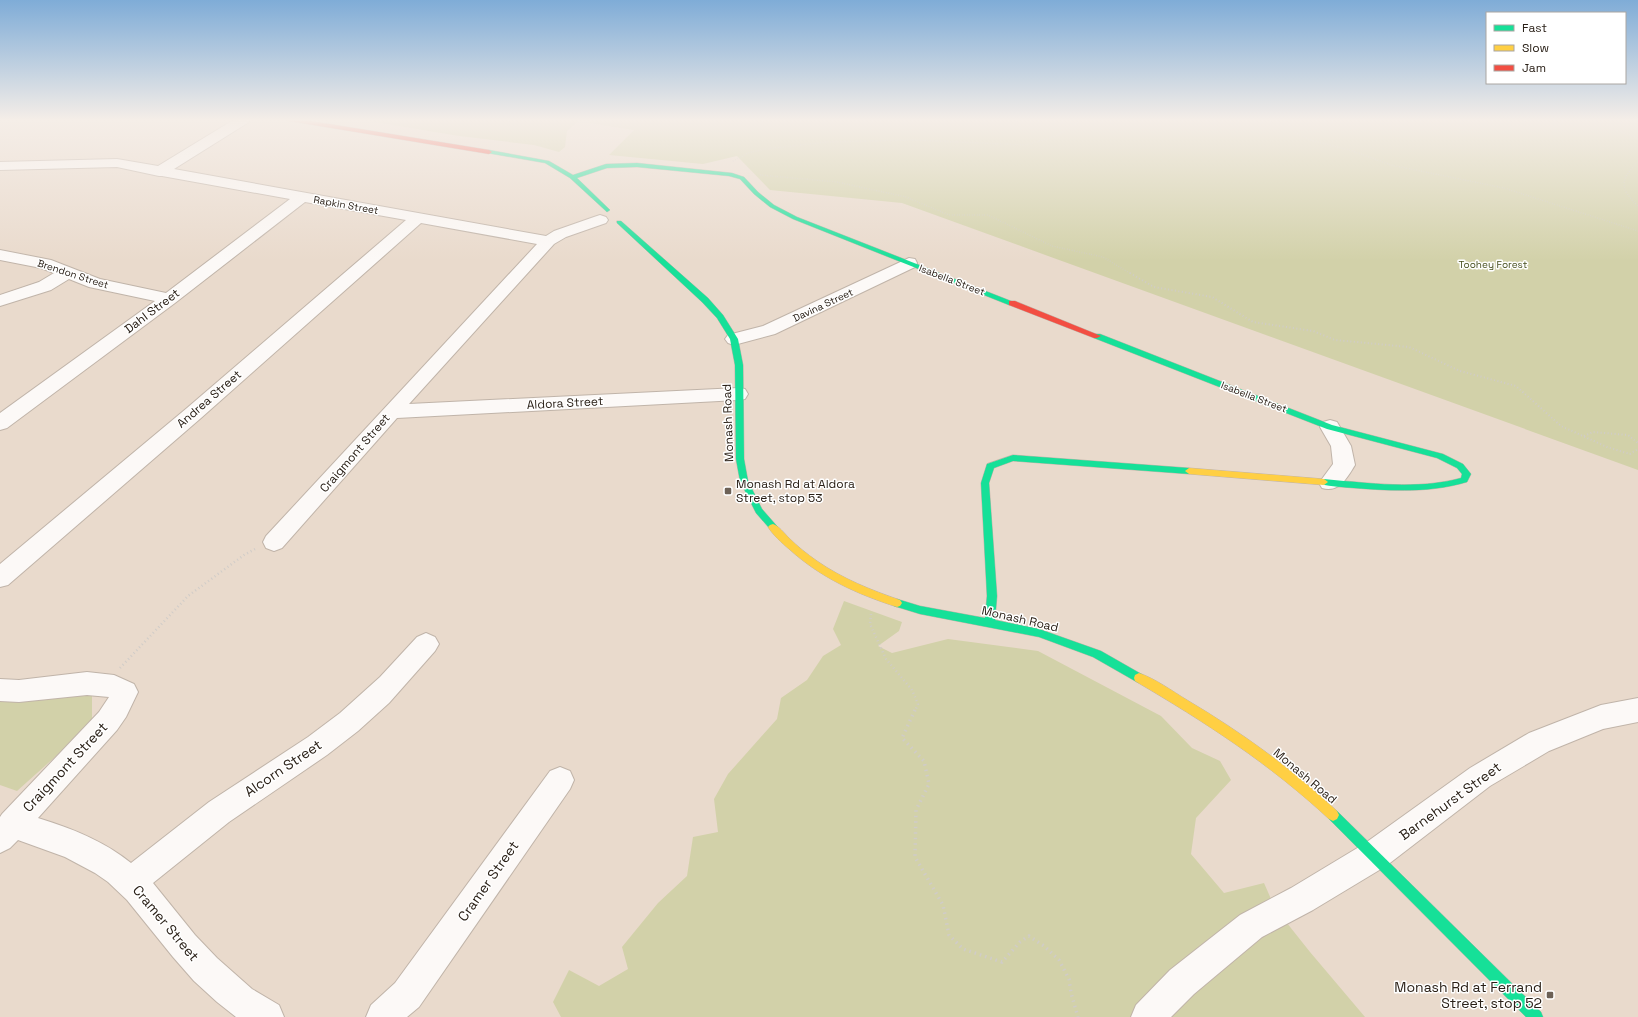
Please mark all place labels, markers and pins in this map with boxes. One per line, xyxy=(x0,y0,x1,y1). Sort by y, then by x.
place label: Monash Rd at Aldora Street, stop 53 xyxy=(736,476,855,506)
marker: Monash Rd at Aldora Street, stop 53 xyxy=(723,486,733,496)
place label: Monash Rd at Ferrand Street, stop 52 xyxy=(1394,978,1542,1012)
marker: Monash Rd at Ferrand Street, stop 52 xyxy=(1545,990,1555,1000)

